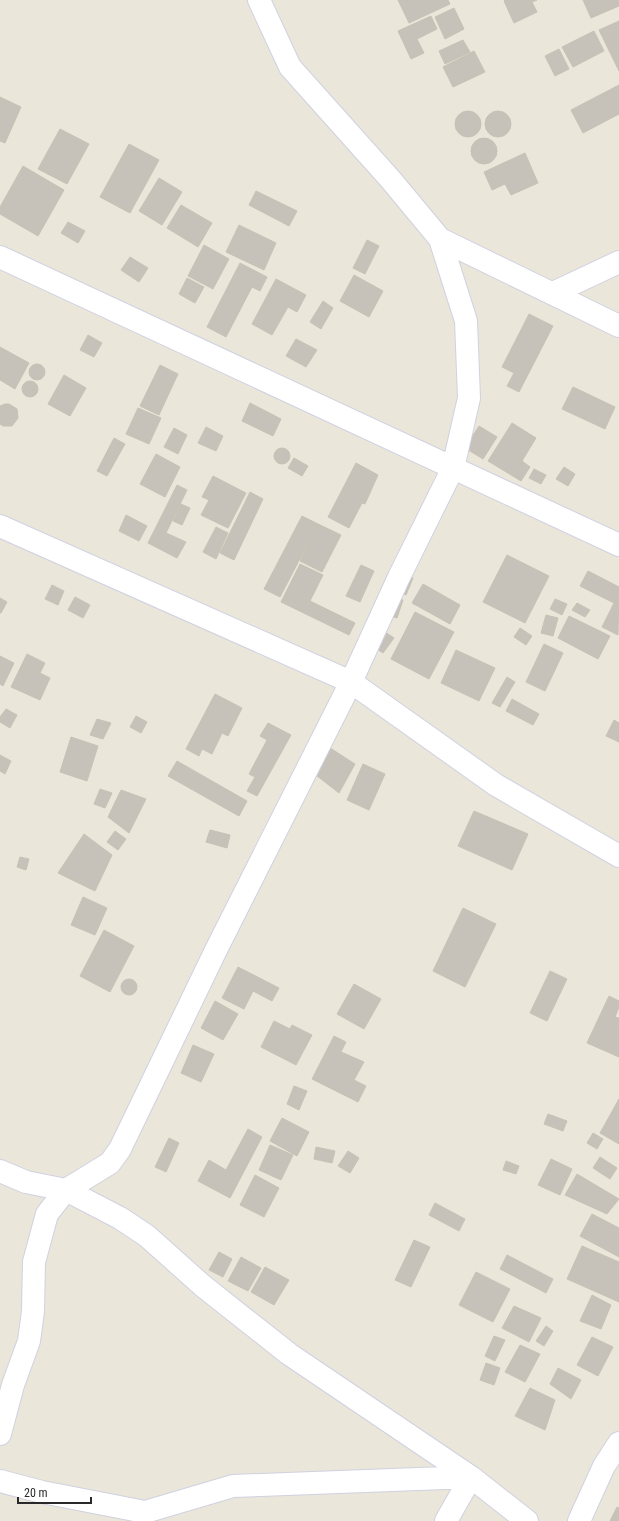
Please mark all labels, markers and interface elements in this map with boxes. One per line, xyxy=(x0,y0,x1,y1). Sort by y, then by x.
scale bar xyxy=(18,1479,91,1505)
text: 20 m xyxy=(24,1486,48,1500)

